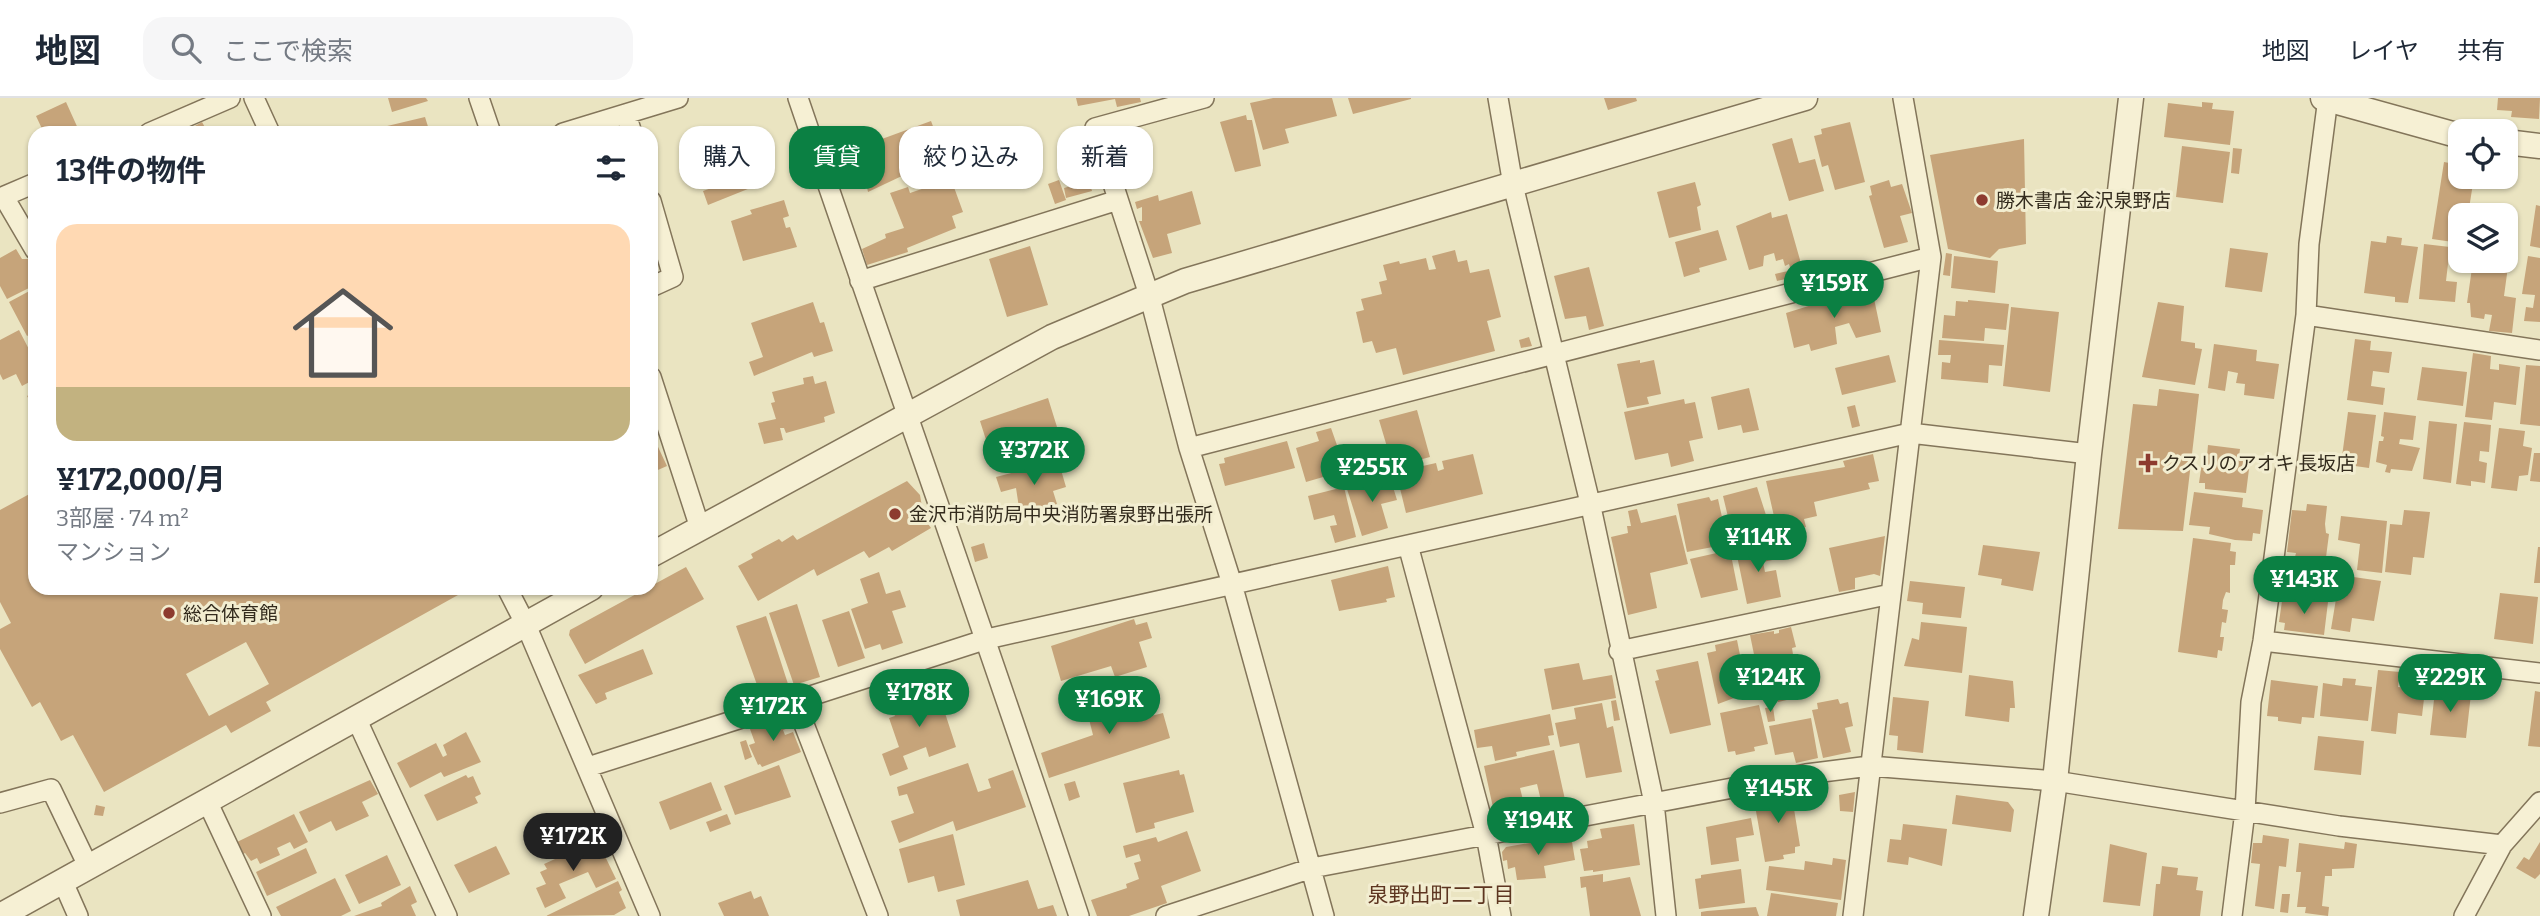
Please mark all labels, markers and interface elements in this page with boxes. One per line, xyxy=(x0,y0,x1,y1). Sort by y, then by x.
search box xyxy=(143,17,633,80)
icon: search xyxy=(167,29,205,67)
text: 地図 xyxy=(35,31,101,71)
text: ここで検索 xyxy=(223,36,353,67)
text: 地図 xyxy=(2262,37,2310,65)
text: レイヤ xyxy=(2348,37,2419,65)
text: 共有 xyxy=(2457,37,2505,65)
map controls xyxy=(2448,119,2518,273)
button: locate xyxy=(2448,119,2518,189)
chip: 購入 xyxy=(679,126,775,189)
chip: 賃貸 xyxy=(789,126,885,189)
chip: 絞り込み xyxy=(899,126,1043,189)
chip: 新着 xyxy=(1057,126,1153,189)
icon: filters xyxy=(592,149,630,187)
text: 13件の物件 xyxy=(56,153,206,189)
place label: 勝木書店 金沢泉野店 xyxy=(1996,189,2171,212)
marker: 勝木書店 金沢泉野店 xyxy=(1974,192,1990,208)
button: layers xyxy=(2448,203,2518,273)
pin: ¥159K xyxy=(1785,260,1883,320)
text: ¥159K xyxy=(1800,269,1868,297)
icon: home xyxy=(280,270,406,396)
pin: ¥372K xyxy=(985,428,1083,487)
text: ¥372K xyxy=(999,436,1069,464)
pin: ¥255K xyxy=(1323,444,1421,504)
place label: クスリのアオキ 長坂店 xyxy=(2162,452,2355,475)
text: ¥255K xyxy=(1337,453,1407,481)
marker: クスリのアオキ 長坂店 xyxy=(2140,455,2156,471)
text: ¥172,000/月 xyxy=(56,462,226,498)
place label: 金沢市消防局中央消防署泉野出張所 xyxy=(909,503,1213,526)
text: 3部屋 · 74 m² xyxy=(56,504,189,532)
marker: 金沢市消防局中央消防署泉野出張所 xyxy=(887,506,903,522)
pin: ¥114K xyxy=(1709,514,1807,574)
text: ¥114K xyxy=(1725,523,1791,551)
text: マンション xyxy=(56,538,171,566)
pin: ¥143K xyxy=(2255,556,2353,616)
text: ¥143K xyxy=(2269,565,2339,593)
place label: 総合体育館 xyxy=(183,602,278,625)
marker: 総合体育館 xyxy=(161,605,177,621)
pin: ¥124K xyxy=(1721,654,1819,714)
pin: ¥229K xyxy=(2401,654,2499,714)
text: ¥124K xyxy=(1735,663,1805,691)
text: ¥229K xyxy=(2414,663,2486,691)
pin: ¥178K xyxy=(870,670,968,729)
pin: ¥169K xyxy=(1060,676,1158,736)
text: ¥178K xyxy=(885,678,953,706)
pin: ¥172K xyxy=(724,684,822,743)
text: ¥169K xyxy=(1074,685,1144,713)
text: ¥172K xyxy=(739,692,807,720)
pin: ¥145K xyxy=(1729,766,1827,825)
text: ¥145K xyxy=(1743,774,1813,802)
pin: ¥194K xyxy=(1489,798,1587,857)
text: ¥194K xyxy=(1503,806,1573,834)
pin: ¥172K xyxy=(524,814,622,873)
text: ¥172K xyxy=(539,822,607,850)
district label: 泉野出町二丁目 xyxy=(1368,882,1515,908)

